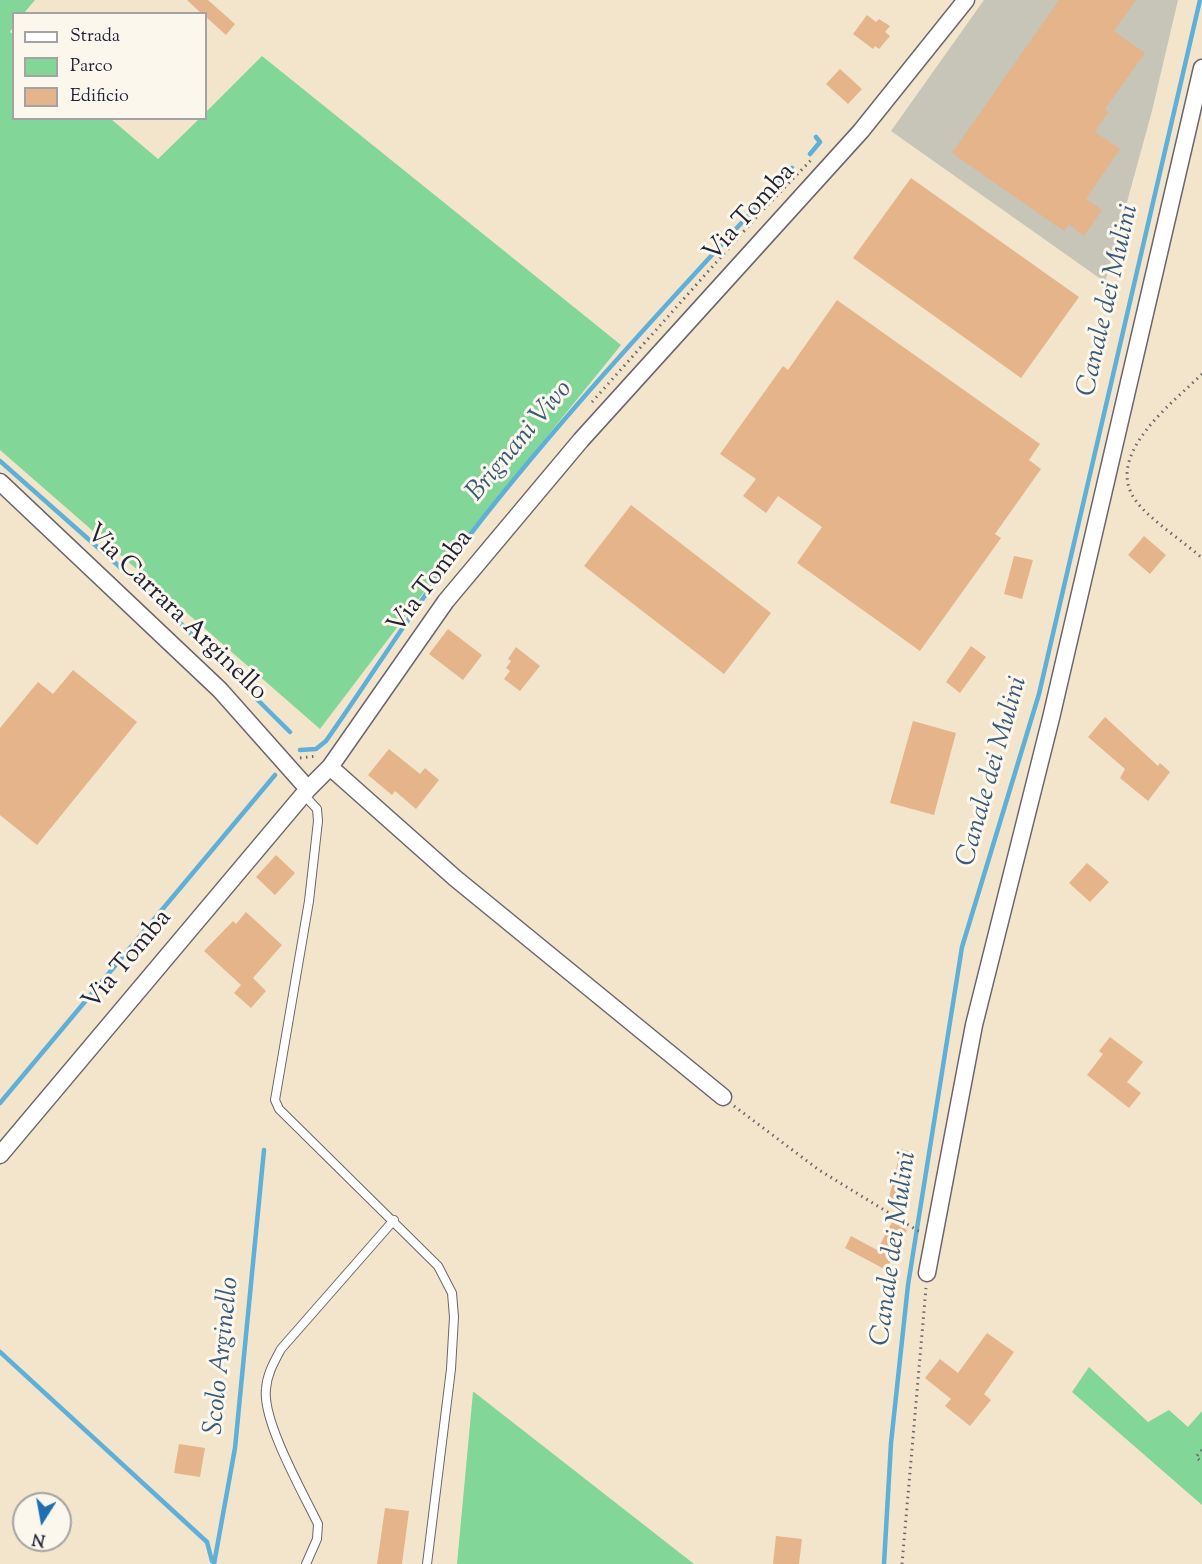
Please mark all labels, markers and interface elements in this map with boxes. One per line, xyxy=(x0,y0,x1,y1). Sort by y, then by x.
legend xyxy=(12,12,207,120)
text: Strada xyxy=(70,24,120,50)
text: Parco xyxy=(70,54,113,80)
text: Edificio xyxy=(70,84,129,110)
street label: Via Tomba xyxy=(699,158,803,270)
water label: Canale dei Mulini xyxy=(1072,202,1148,400)
water label: Brignani Vivo xyxy=(461,375,581,509)
street label: Via Carrara Arginello xyxy=(78,519,272,709)
street label: Via Tomba xyxy=(383,525,481,641)
water label: Canale dei Mulini xyxy=(951,673,1037,871)
street label: Via Tomba xyxy=(78,904,180,1018)
water label: Canale dei Mulini xyxy=(866,1150,926,1348)
water label: Scolo Arginello xyxy=(200,1276,248,1436)
north arrow xyxy=(12,1492,72,1552)
text: N xyxy=(30,1526,47,1551)

